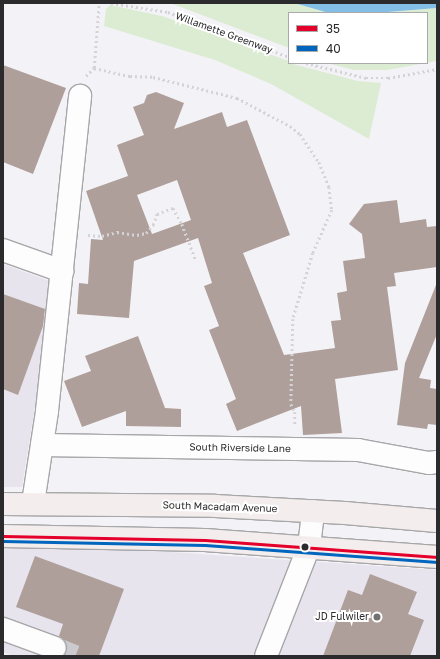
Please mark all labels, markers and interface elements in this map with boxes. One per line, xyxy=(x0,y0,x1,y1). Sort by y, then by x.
street label: Willamette Greenway xyxy=(174,10,274,56)
legend xyxy=(288,12,428,64)
text: 35 xyxy=(326,21,340,36)
text: 40 xyxy=(326,41,341,56)
street label: South Riverside Lane xyxy=(189,441,291,455)
street label: South Macadam Avenue xyxy=(162,499,278,515)
unlabelled marker xyxy=(300,542,310,552)
place label: JD Fulwiler xyxy=(315,611,369,623)
marker: JD Fulwiler xyxy=(372,612,382,622)

